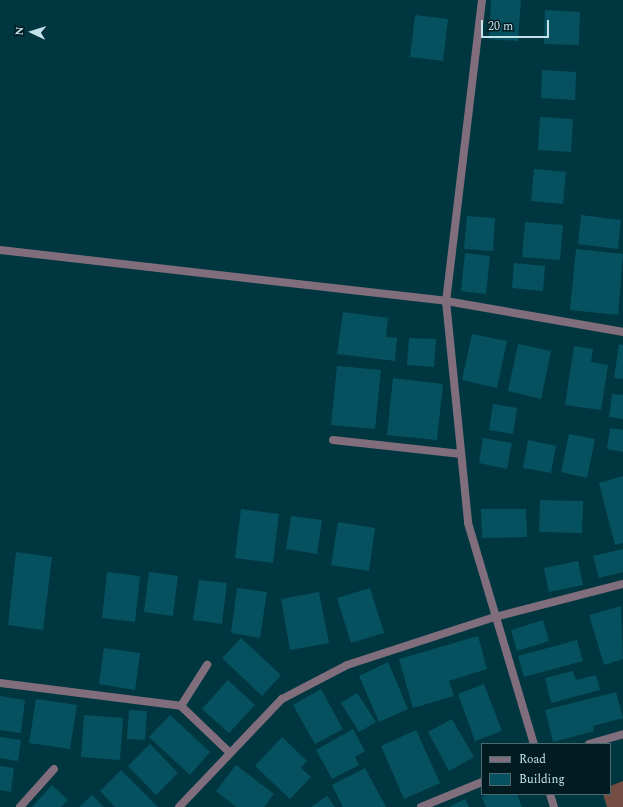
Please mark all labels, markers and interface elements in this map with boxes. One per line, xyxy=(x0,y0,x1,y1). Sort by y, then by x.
north arrow xyxy=(12,12,52,52)
scale bar xyxy=(483,12,551,38)
text: 20 m xyxy=(488,17,513,36)
text: N xyxy=(11,26,28,36)
legend xyxy=(481,743,611,795)
text: Road xyxy=(519,750,546,769)
text: Building xyxy=(519,770,565,789)

